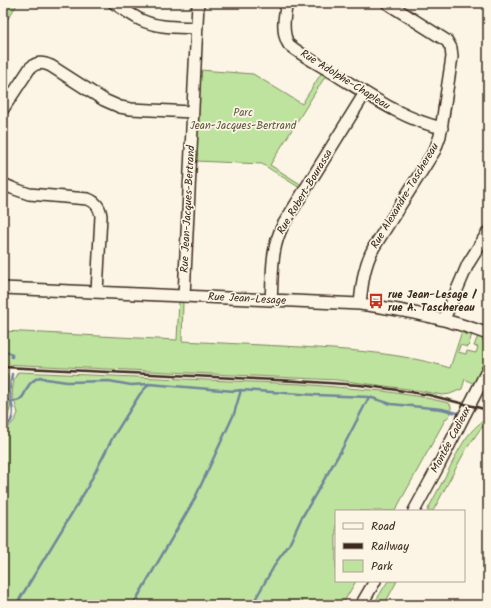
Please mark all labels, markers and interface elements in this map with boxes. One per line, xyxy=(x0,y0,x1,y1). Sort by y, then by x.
street label: Rue Adolphe-Chapleau xyxy=(297,45,394,115)
park label: Parc Jean-Jacques-Bertrand xyxy=(190,104,297,135)
street label: Rue Alexandre-Taschereau xyxy=(366,139,444,252)
street label: Rue Jean-Jacques-Bertrand xyxy=(176,144,200,273)
street label: Rue Robert-Bourassa xyxy=(272,146,338,238)
place label: rue Jean-Lesage / rue A. Taschereau xyxy=(388,286,477,317)
street label: Rue Jean-Lesage xyxy=(207,288,287,310)
bus stop icon: rue Jean-Lesage / rue A. Taschereau xyxy=(367,292,385,310)
street label: Montée Cadieux xyxy=(426,403,476,476)
legend xyxy=(335,510,465,582)
text: Road xyxy=(371,517,396,536)
text: Railway xyxy=(371,537,409,556)
text: Park xyxy=(371,557,393,576)

